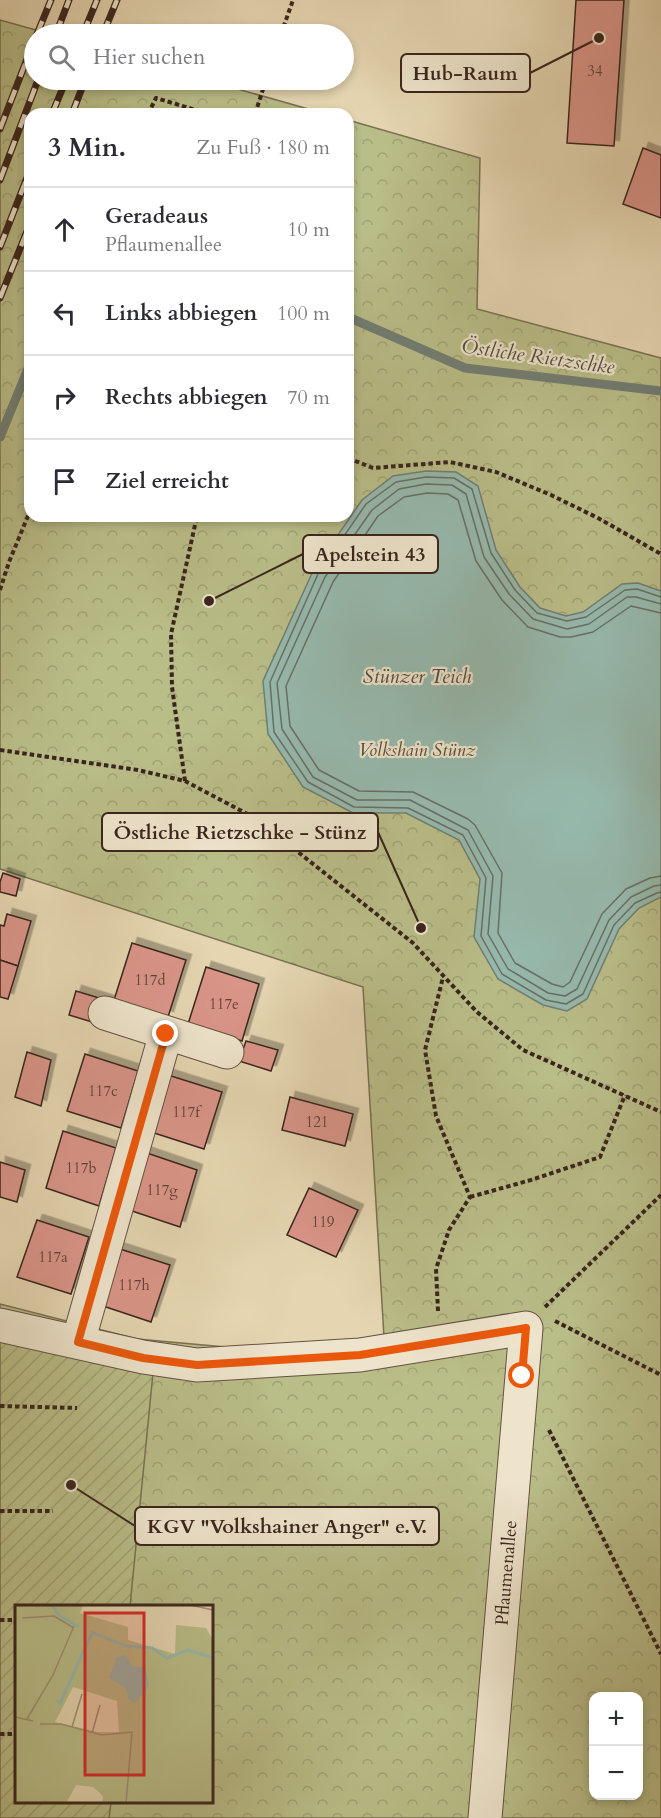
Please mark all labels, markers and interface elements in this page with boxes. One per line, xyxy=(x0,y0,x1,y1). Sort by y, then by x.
search box xyxy=(24,24,354,90)
icon: search xyxy=(45,41,78,74)
text: Hier suchen xyxy=(93,42,206,72)
callout: Hub-Raum xyxy=(401,54,530,92)
text: Hub-Raum xyxy=(412,60,518,87)
house number: 34 xyxy=(587,61,603,81)
text: 3 Min. xyxy=(48,130,126,165)
text: Zu Fuß · 180 m xyxy=(196,134,330,161)
text: Geradeaus xyxy=(105,201,208,231)
icon: ahead xyxy=(48,213,81,246)
text: 10 m xyxy=(287,216,330,243)
text: Pflaumenallee xyxy=(105,231,222,258)
icon: left xyxy=(48,297,81,330)
text: Links abbiegen xyxy=(105,298,257,328)
text: 100 m xyxy=(277,300,330,327)
water label: Östliche Rietzschke xyxy=(460,332,616,381)
icon: right xyxy=(48,381,81,414)
text: Rechts abbiegen xyxy=(105,382,268,412)
text: 70 m xyxy=(287,384,330,411)
icon: arrive xyxy=(48,465,81,498)
text: Ziel erreicht xyxy=(105,466,229,496)
callout: Apelstein 43 xyxy=(303,535,438,573)
text: Apelstein 43 xyxy=(314,541,426,568)
water label: Stünzer Teich xyxy=(363,663,472,690)
park label: Volkshain Stünz xyxy=(359,738,475,763)
callout: Östliche Rietzschke - Stünz xyxy=(102,813,378,851)
text: Östliche Rietzschke - Stünz xyxy=(114,819,367,846)
house number: 117d xyxy=(134,970,166,990)
house number: 117e xyxy=(209,994,239,1014)
route end xyxy=(152,1020,178,1046)
house number: 117c xyxy=(88,1081,118,1101)
house number: 117f xyxy=(172,1102,202,1122)
house number: 121 xyxy=(305,1112,329,1132)
house number: 117b xyxy=(65,1158,97,1178)
house number: 117g xyxy=(146,1180,178,1200)
house number: 119 xyxy=(311,1212,335,1232)
house number: 117a xyxy=(38,1247,68,1267)
house number: 117h xyxy=(118,1275,150,1295)
route start xyxy=(508,1362,534,1388)
callout: KGV "Volkshainer Anger" e.V. xyxy=(135,1507,439,1545)
text: KGV "Volkshainer Anger" e.V. xyxy=(147,1513,427,1540)
street label: Pflaumenallee xyxy=(489,1519,524,1627)
inset map xyxy=(15,1605,213,1803)
map controls xyxy=(589,1692,643,1800)
button: + xyxy=(589,1692,643,1746)
button: − xyxy=(589,1746,643,1800)

